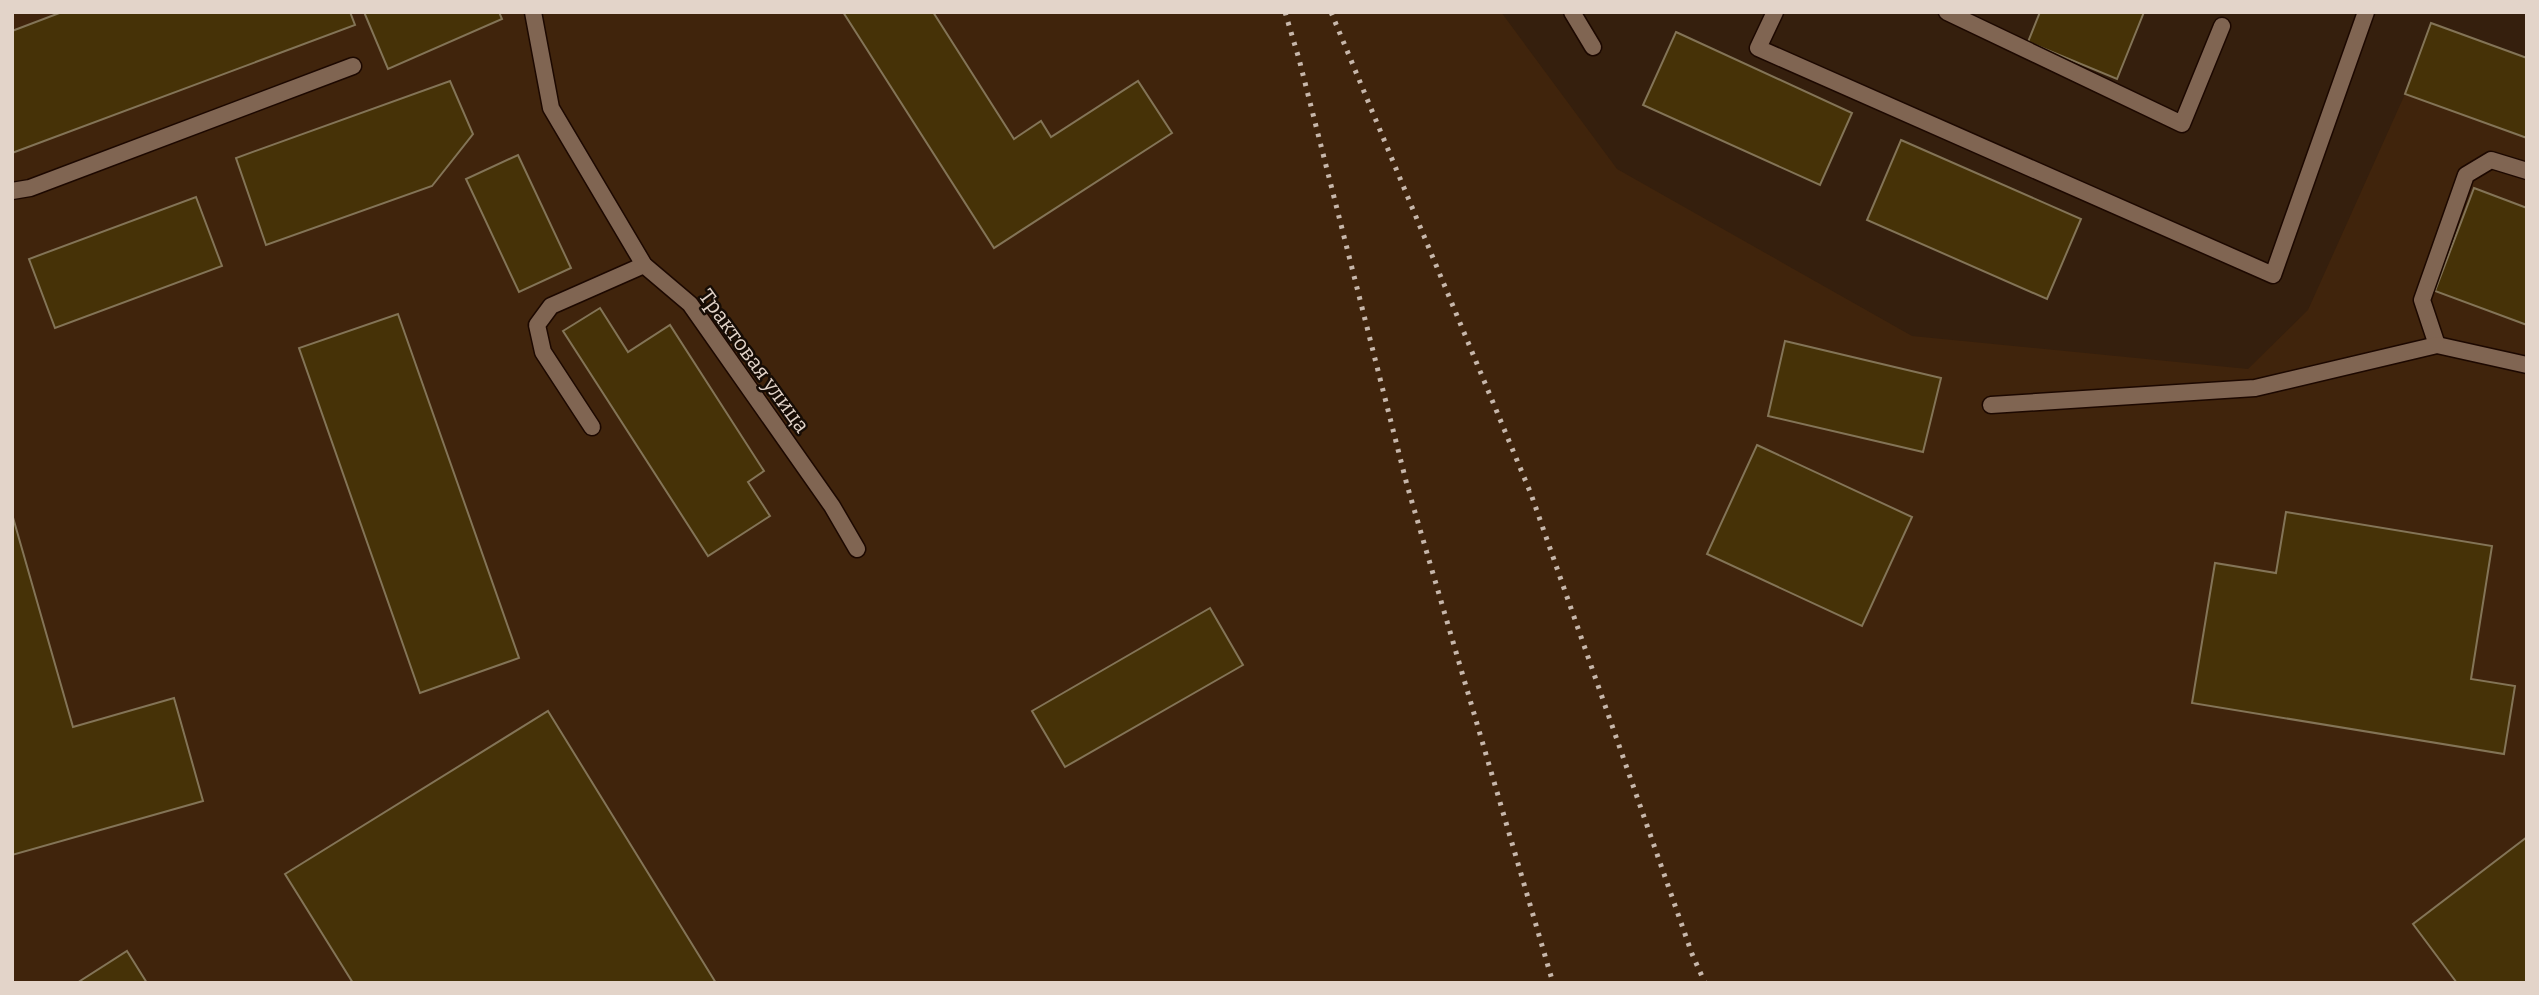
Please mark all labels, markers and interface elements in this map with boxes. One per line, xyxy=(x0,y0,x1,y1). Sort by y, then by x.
street label: Трактовая улица xyxy=(693,284,815,438)

